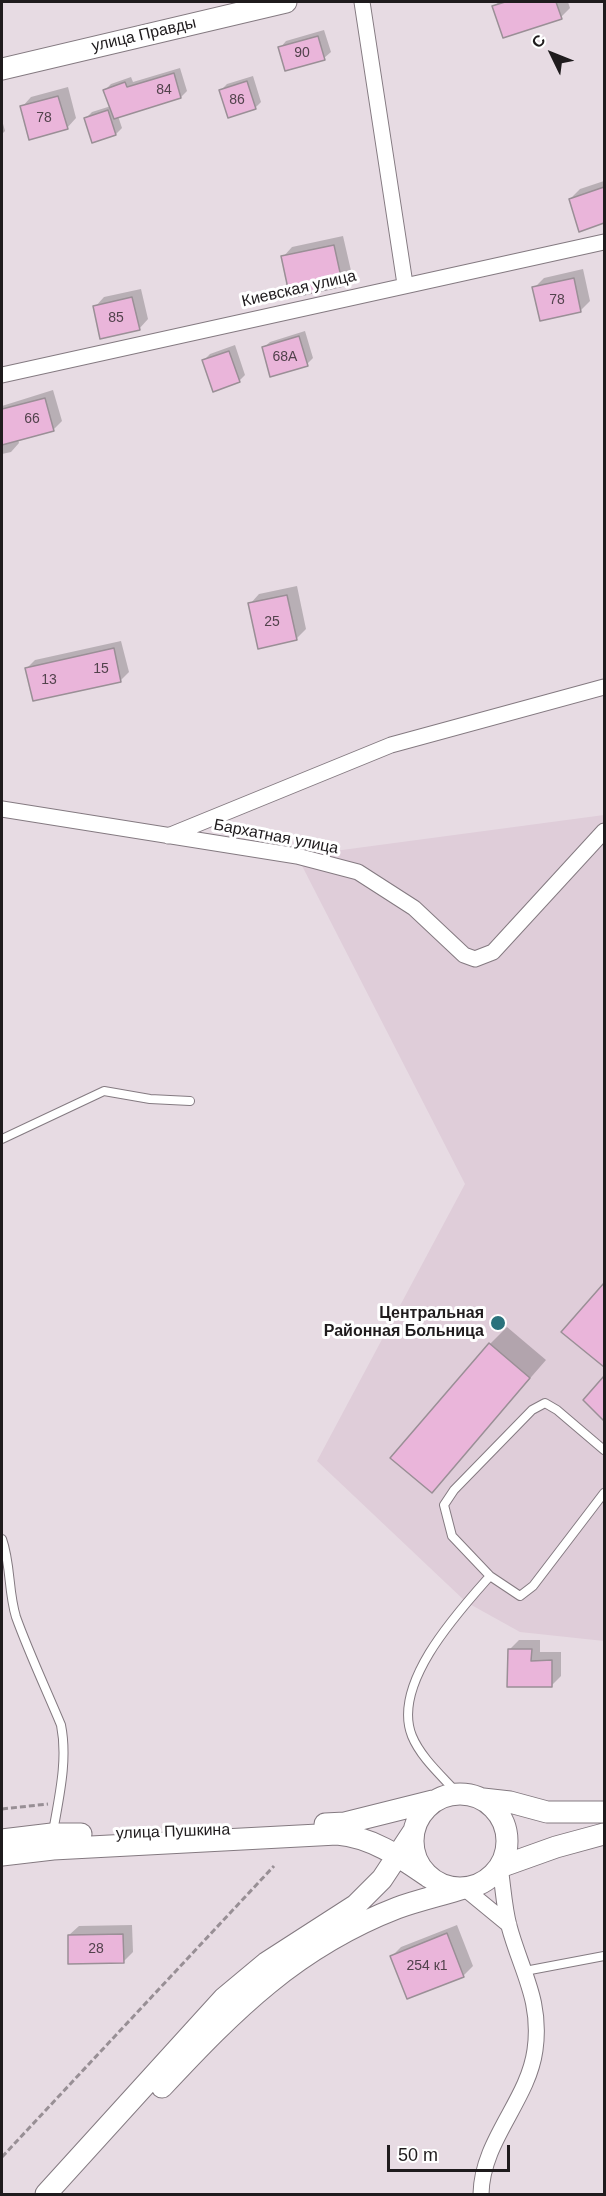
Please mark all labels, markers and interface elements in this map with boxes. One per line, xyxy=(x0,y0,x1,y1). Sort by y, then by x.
street label: улица Правды xyxy=(90,14,198,56)
north arrow xyxy=(522,24,582,84)
text: С xyxy=(528,31,549,51)
house number: 90 xyxy=(294,45,310,61)
house number: 84 xyxy=(156,82,172,98)
house number: 86 xyxy=(229,92,245,108)
house number: 78 xyxy=(36,110,52,126)
street label: Киевская улица xyxy=(240,267,358,311)
house number: 78 xyxy=(549,292,565,308)
house number: 85 xyxy=(108,310,124,326)
house number: 68А xyxy=(273,349,297,365)
house number: 66 xyxy=(24,411,40,427)
house number: 25 xyxy=(264,614,280,630)
house number: 15 xyxy=(93,661,109,677)
house number: 13 xyxy=(41,672,57,688)
street label: Бархатная улица xyxy=(212,815,340,859)
place label: Центральная Районная Больница xyxy=(324,1304,484,1342)
marker: Центральная Районная Больница xyxy=(489,1314,507,1332)
street label: улица Пушкина xyxy=(115,1820,231,1844)
house number: 28 xyxy=(88,1941,104,1957)
house number: 254 к1 xyxy=(406,1958,448,1974)
scale bar xyxy=(390,2133,513,2171)
text: 50 m xyxy=(398,2145,438,2165)

